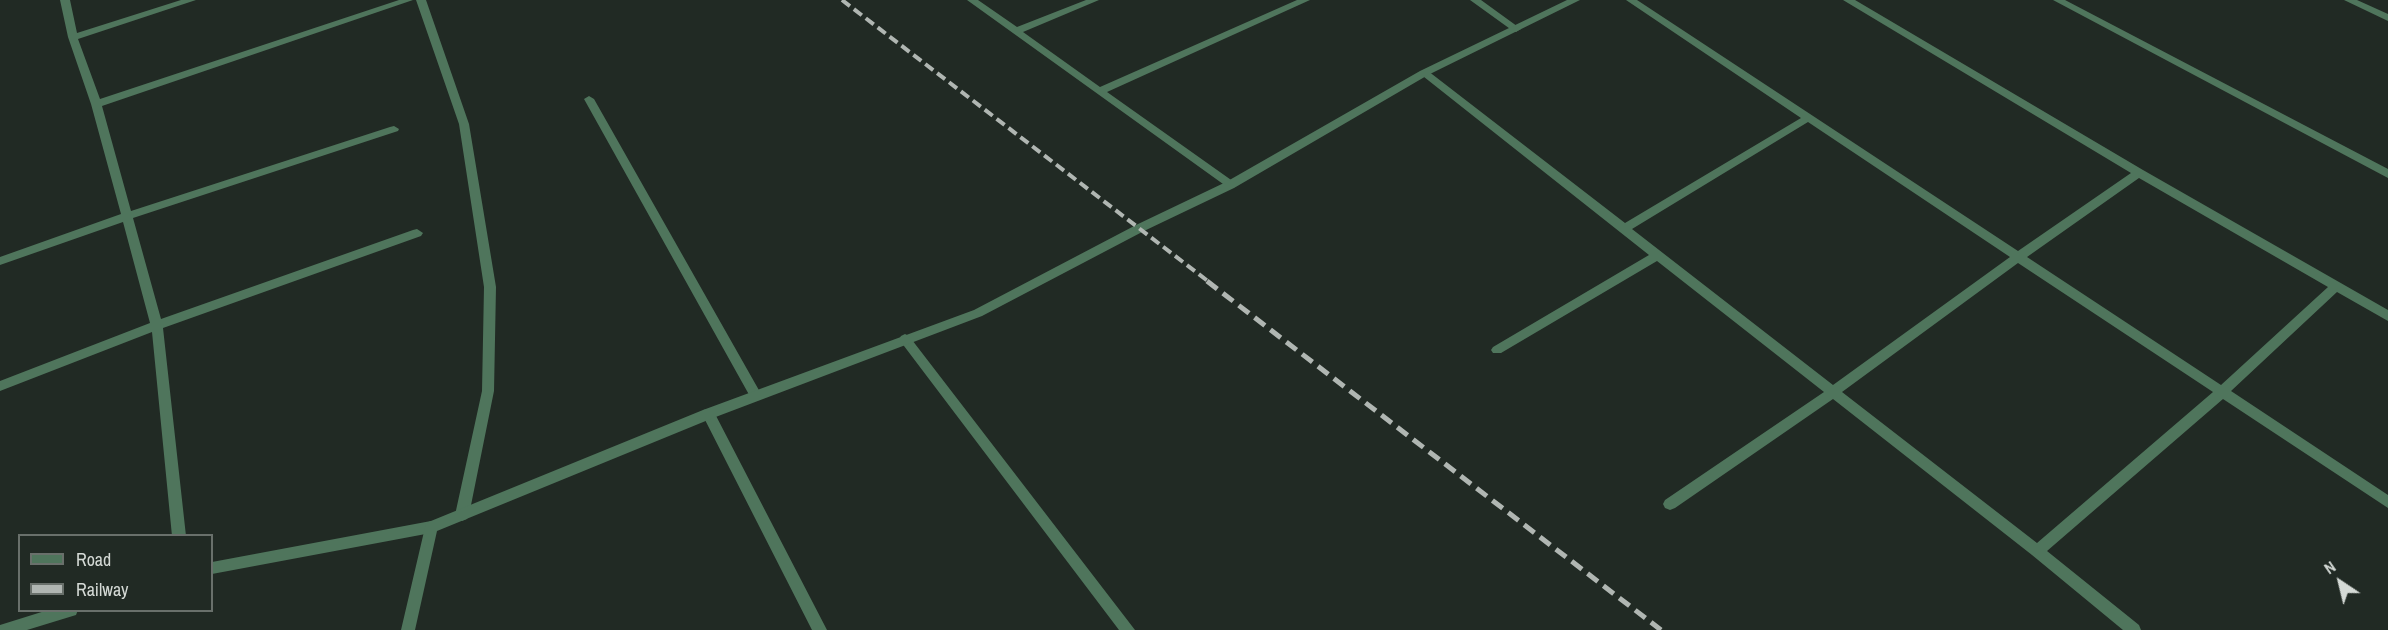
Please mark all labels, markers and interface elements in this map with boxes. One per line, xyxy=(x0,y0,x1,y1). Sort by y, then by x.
legend xyxy=(18,534,213,612)
text: Road xyxy=(76,547,111,572)
north arrow xyxy=(2310,552,2370,612)
text: N xyxy=(2319,556,2340,579)
text: Railway xyxy=(76,577,129,602)

